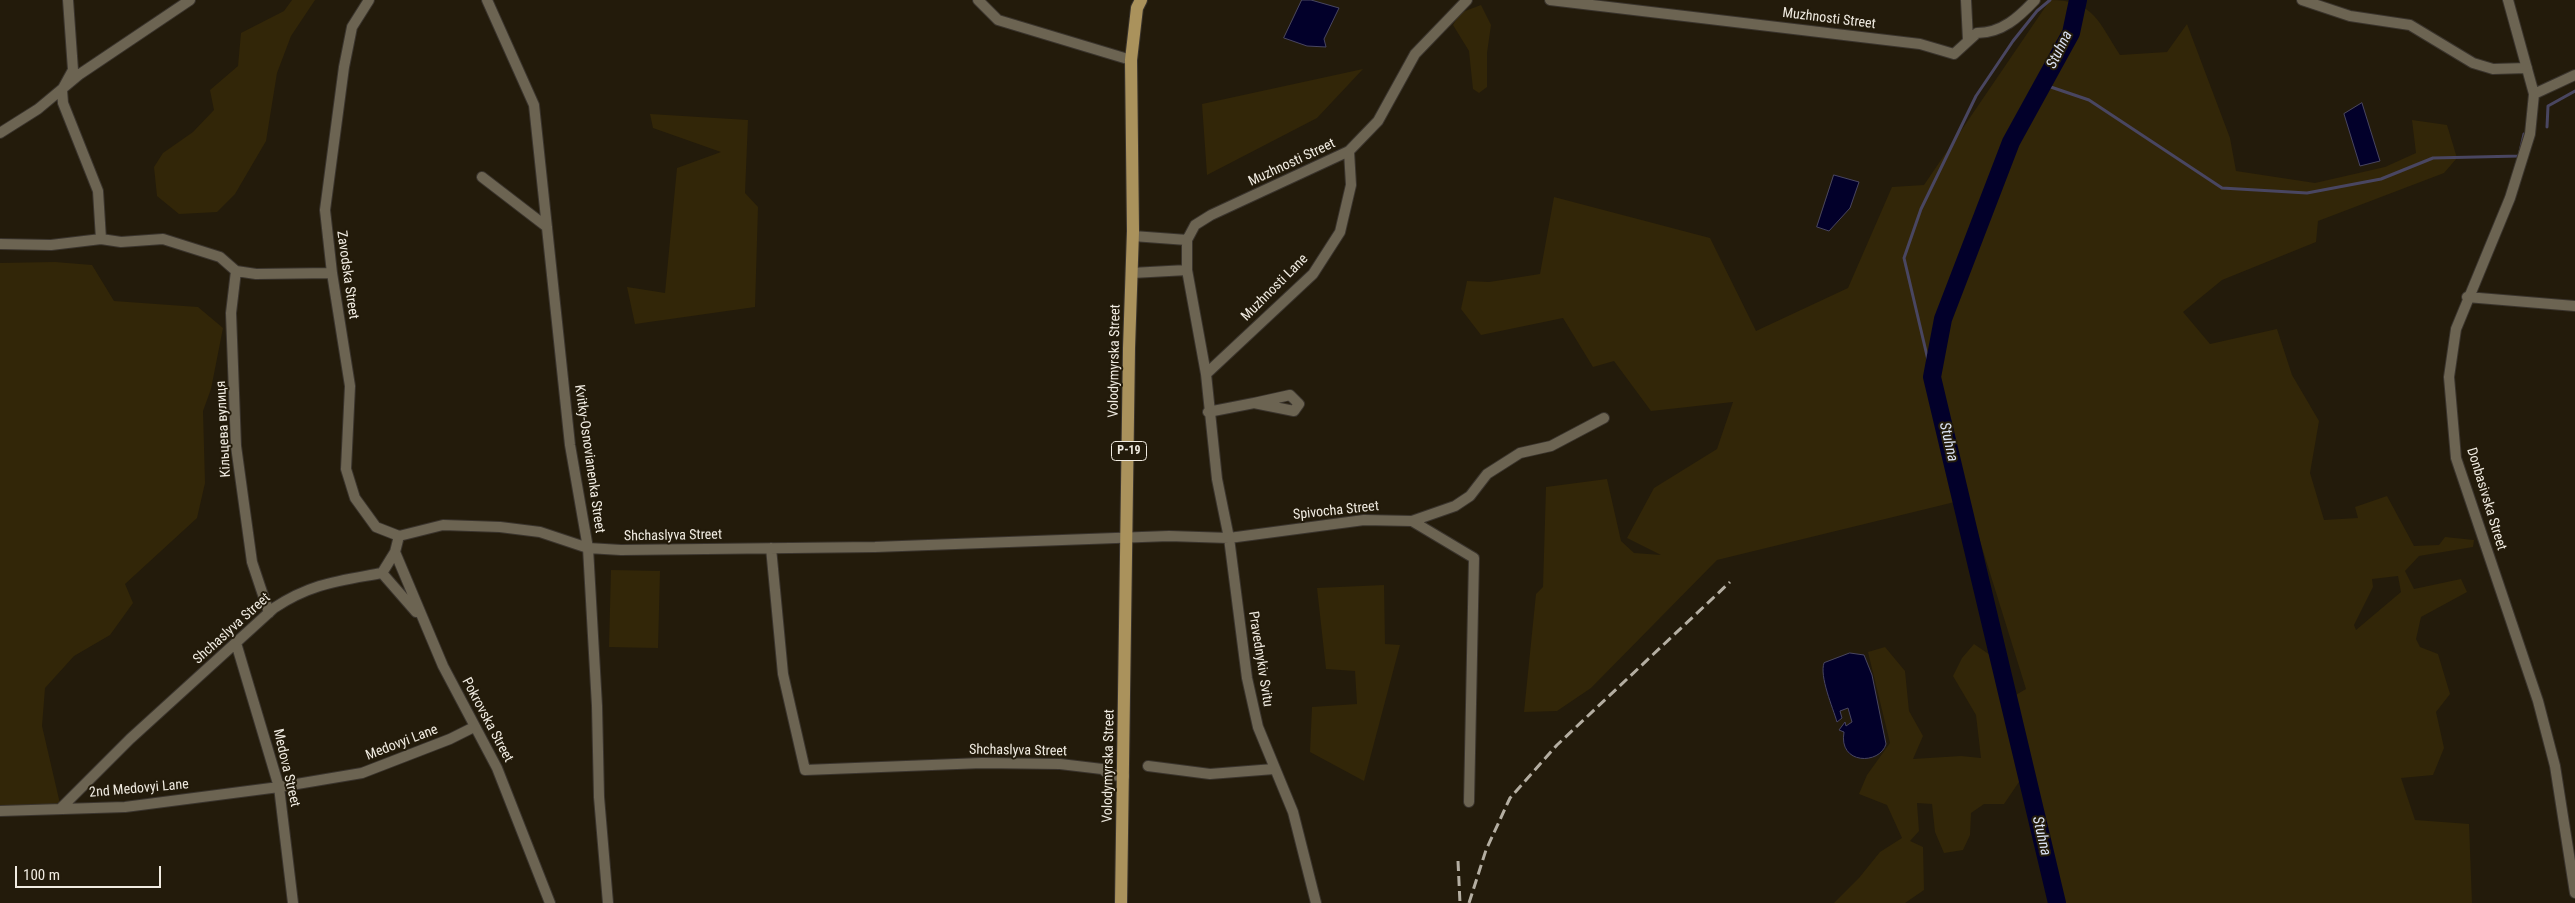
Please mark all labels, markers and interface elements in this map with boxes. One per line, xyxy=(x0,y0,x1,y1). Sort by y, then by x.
street label: Muzhnosti Street xyxy=(1781,5,1877,33)
water label: Stuhna xyxy=(2043,28,2077,72)
street label: Muzhnosti Street xyxy=(1246,136,1338,190)
street label: Zavodska Street xyxy=(332,230,362,320)
street label: Muzhnosti Lane xyxy=(1238,251,1312,325)
street label: Volodymyrska Street xyxy=(1106,304,1124,418)
street label: Кільцева вулиця xyxy=(213,380,235,478)
street label: Kvitky-Osnovianenka Street xyxy=(570,384,608,534)
water label: Stuhna xyxy=(1935,421,1961,463)
road number: Р-19 xyxy=(1112,442,1146,461)
street label: Donbasivska Street xyxy=(2462,446,2510,552)
street label: Spivocha Street xyxy=(1292,498,1380,524)
street label: Shchaslyva Street xyxy=(624,527,722,545)
street label: Shchaslyva Street xyxy=(190,590,274,668)
street label: Pravednykiv Svitu xyxy=(1244,610,1276,708)
street label: Pokrovska Street xyxy=(458,675,516,765)
street label: Volodymyrska Street xyxy=(1100,709,1118,823)
street label: Medovyi Lane xyxy=(364,722,440,764)
street label: Medova Street xyxy=(269,727,303,809)
street label: Shchaslyva Street xyxy=(969,742,1067,760)
street label: 2nd Medovyi Lane xyxy=(89,776,189,802)
water label: Stuhna xyxy=(2028,815,2054,857)
scale bar xyxy=(18,856,164,888)
text: 100 m xyxy=(23,866,60,884)

